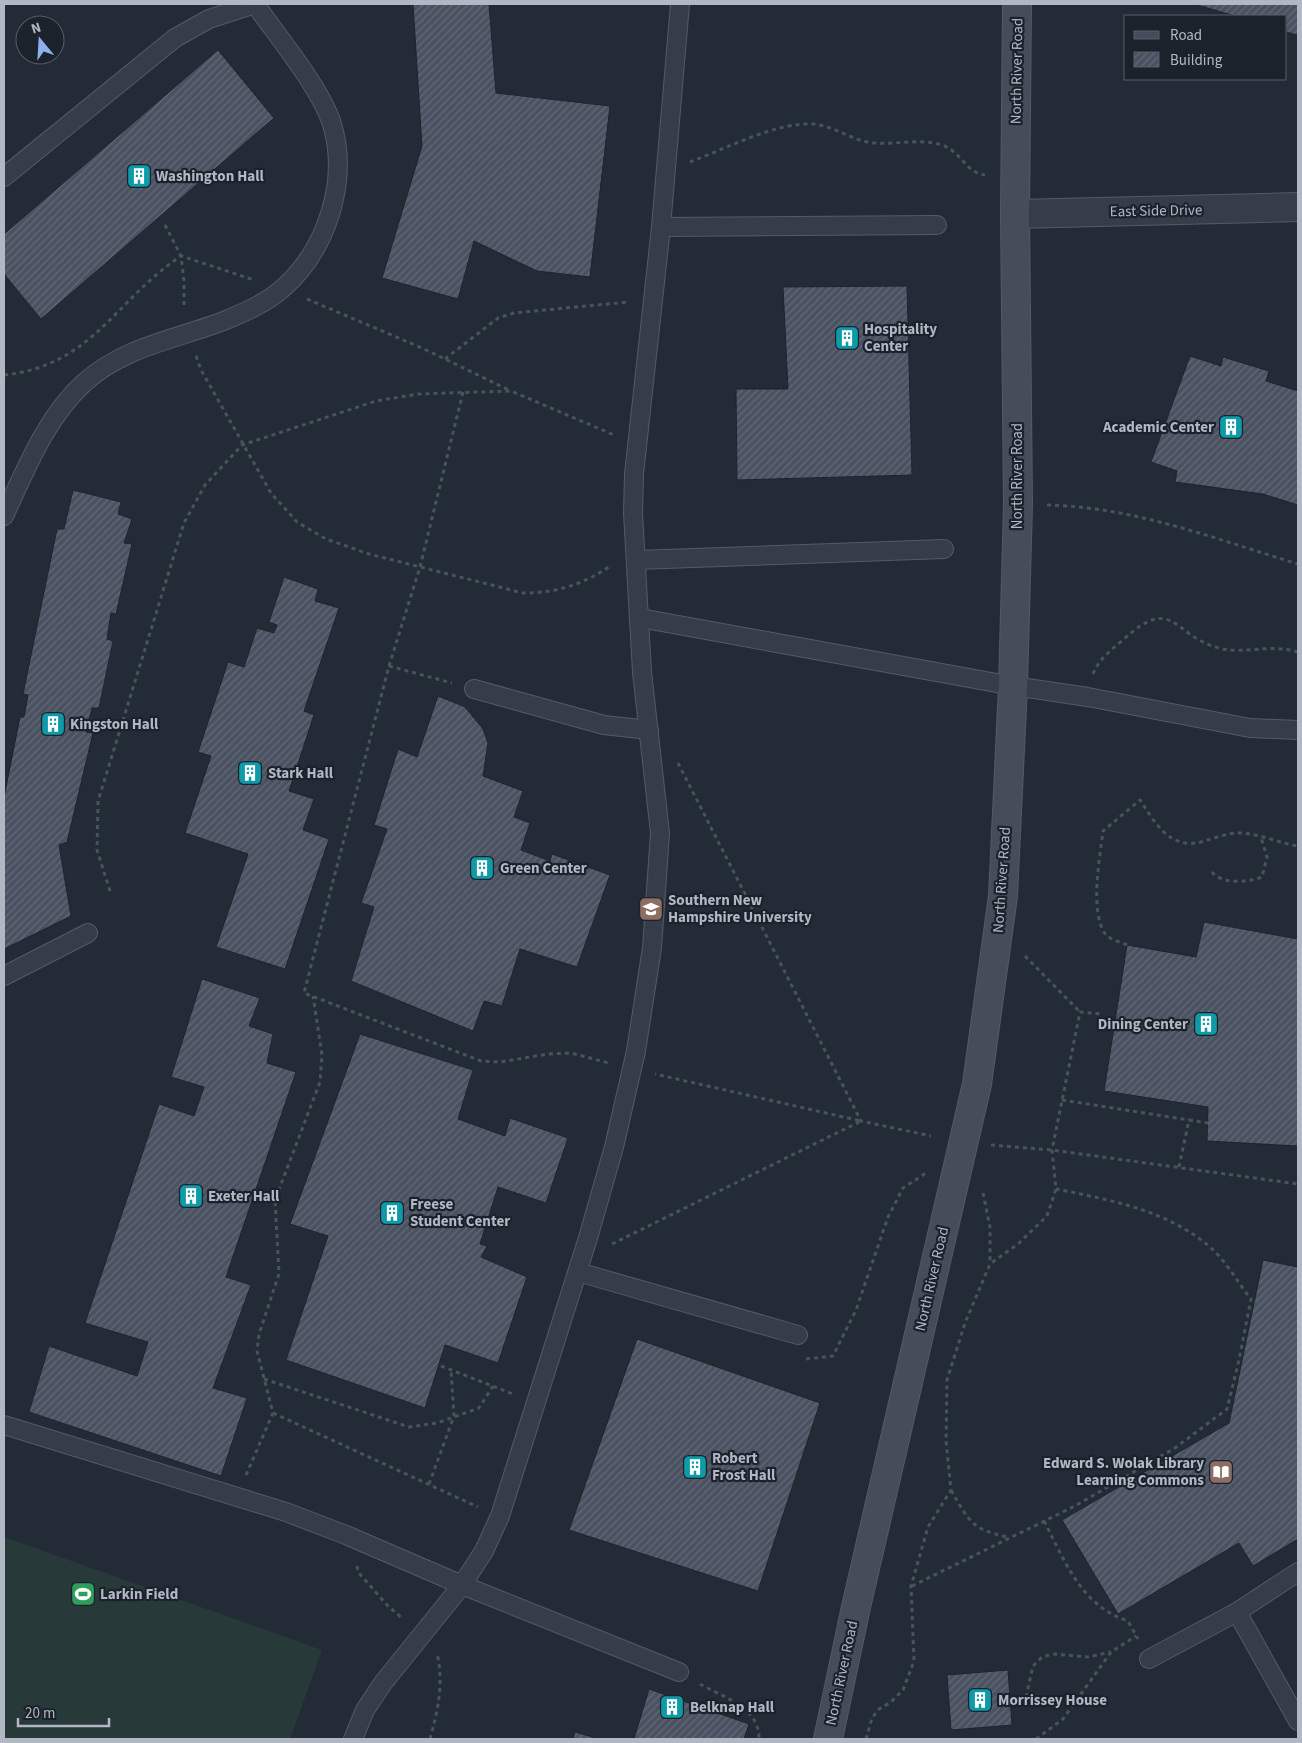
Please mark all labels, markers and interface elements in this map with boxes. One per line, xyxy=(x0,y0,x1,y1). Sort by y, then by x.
north arrow xyxy=(15,15,65,65)
legend xyxy=(1124,15,1287,80)
text: N xyxy=(29,18,44,40)
street label: North River Road xyxy=(1006,18,1028,124)
text: Road xyxy=(1170,25,1202,46)
text: Building xyxy=(1170,50,1223,71)
building icon: Washington Hall xyxy=(126,163,152,189)
place label: Washington Hall xyxy=(156,166,265,187)
street label: East Side Drive xyxy=(1110,200,1202,222)
place label: Hospitality Center xyxy=(864,319,937,357)
building icon: Hospitality Center xyxy=(834,325,860,351)
building icon: Academic Center xyxy=(1218,414,1244,440)
place label: Academic Center xyxy=(1102,417,1214,438)
street label: North River Road xyxy=(1007,423,1028,529)
building icon: Kingston Hall xyxy=(40,711,66,737)
place label: Kingston Hall xyxy=(70,714,159,735)
building icon: Stark Hall xyxy=(237,760,263,786)
place label: Stark Hall xyxy=(268,763,334,784)
street label: North River Road xyxy=(988,826,1016,934)
building icon: Green Center xyxy=(469,855,495,881)
place label: Green Center xyxy=(500,858,587,879)
place label: Southern New Hampshire University xyxy=(668,890,812,928)
school or university icon: Southern New Hampshire University xyxy=(638,896,664,922)
building icon: Dining Center xyxy=(1193,1011,1219,1037)
place label: Dining Center xyxy=(1098,1014,1188,1035)
building icon: Exeter Hall xyxy=(178,1183,204,1209)
place label: Exeter Hall xyxy=(208,1186,280,1207)
place label: Freese Student Center xyxy=(410,1194,510,1232)
building icon: Freese Student Center xyxy=(379,1200,405,1226)
street label: North River Road xyxy=(910,1225,954,1333)
place label: Robert Frost Hall xyxy=(712,1448,776,1486)
place label: Edward S. Wolak Library Learning Commons xyxy=(1043,1453,1204,1491)
building icon: Robert Frost Hall xyxy=(682,1454,708,1480)
library icon: Edward S. Wolak Library Learning Commons xyxy=(1208,1459,1234,1485)
sports icon: Larkin Field xyxy=(70,1581,96,1607)
place label: Larkin Field xyxy=(100,1584,178,1605)
street label: North River Road xyxy=(821,1619,863,1727)
building icon: Morrissey House xyxy=(967,1687,993,1713)
place label: Morrissey House xyxy=(998,1690,1107,1711)
building icon: Belknap Hall xyxy=(659,1694,685,1720)
scale bar xyxy=(18,1696,109,1728)
place label: Belknap Hall xyxy=(690,1697,775,1718)
text: 20 m xyxy=(25,1703,55,1724)

